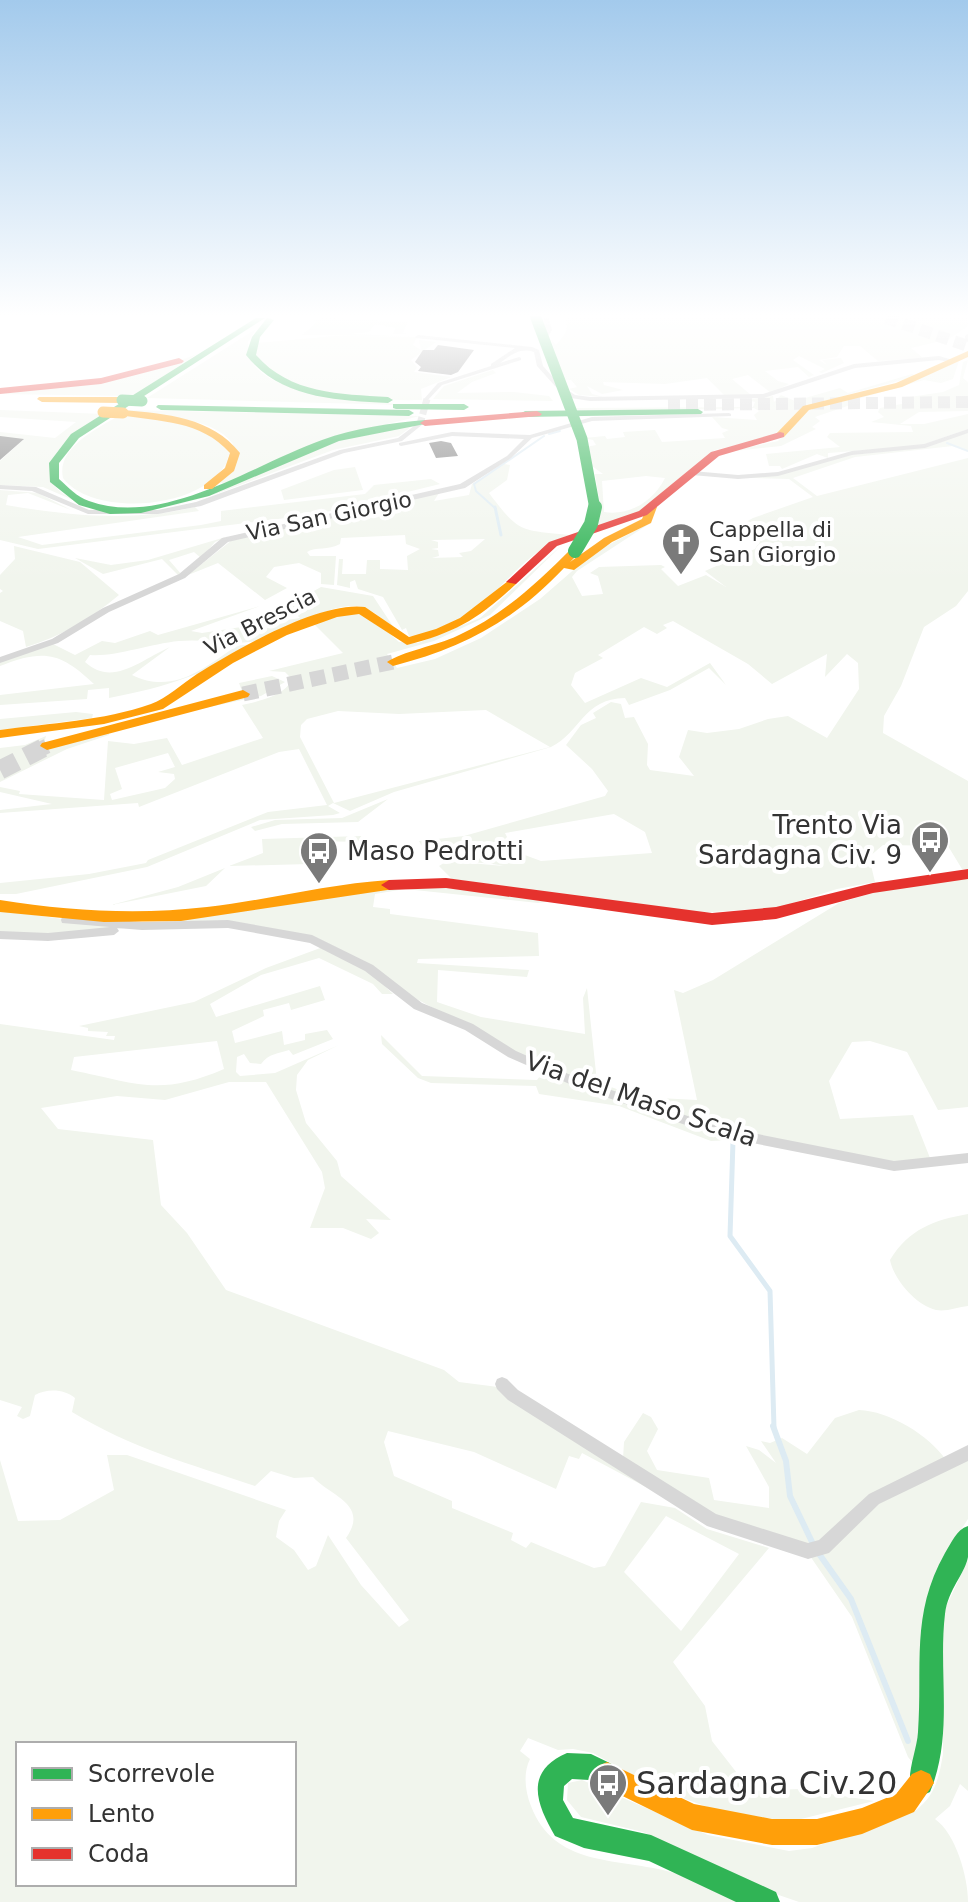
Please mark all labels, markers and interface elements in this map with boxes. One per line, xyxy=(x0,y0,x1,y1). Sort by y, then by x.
street label: Via San Giorgio xyxy=(244,486,414,546)
place label: Cappella di San Giorgio xyxy=(709,517,836,567)
church icon: Cappella di San Giorgio xyxy=(660,521,702,576)
street label: Via Brescia xyxy=(200,583,320,661)
place label: Trento Via Sardagna Civ. 9 xyxy=(698,810,902,870)
bus stop icon: Trento Via Sardagna Civ. 9 xyxy=(909,819,951,874)
bus stop icon: Maso Pedrotti xyxy=(298,830,340,885)
place label: Maso Pedrotti xyxy=(347,836,524,866)
street label: Via del Maso Scala xyxy=(521,1045,761,1153)
legend xyxy=(16,1742,296,1886)
text: Scorrevole xyxy=(88,1760,215,1788)
bus stop icon: Sardagna Civ.20 xyxy=(587,1762,629,1817)
place label: Sardagna Civ.20 xyxy=(636,1764,897,1802)
text: Lento xyxy=(88,1800,155,1828)
text: Coda xyxy=(88,1840,149,1868)

